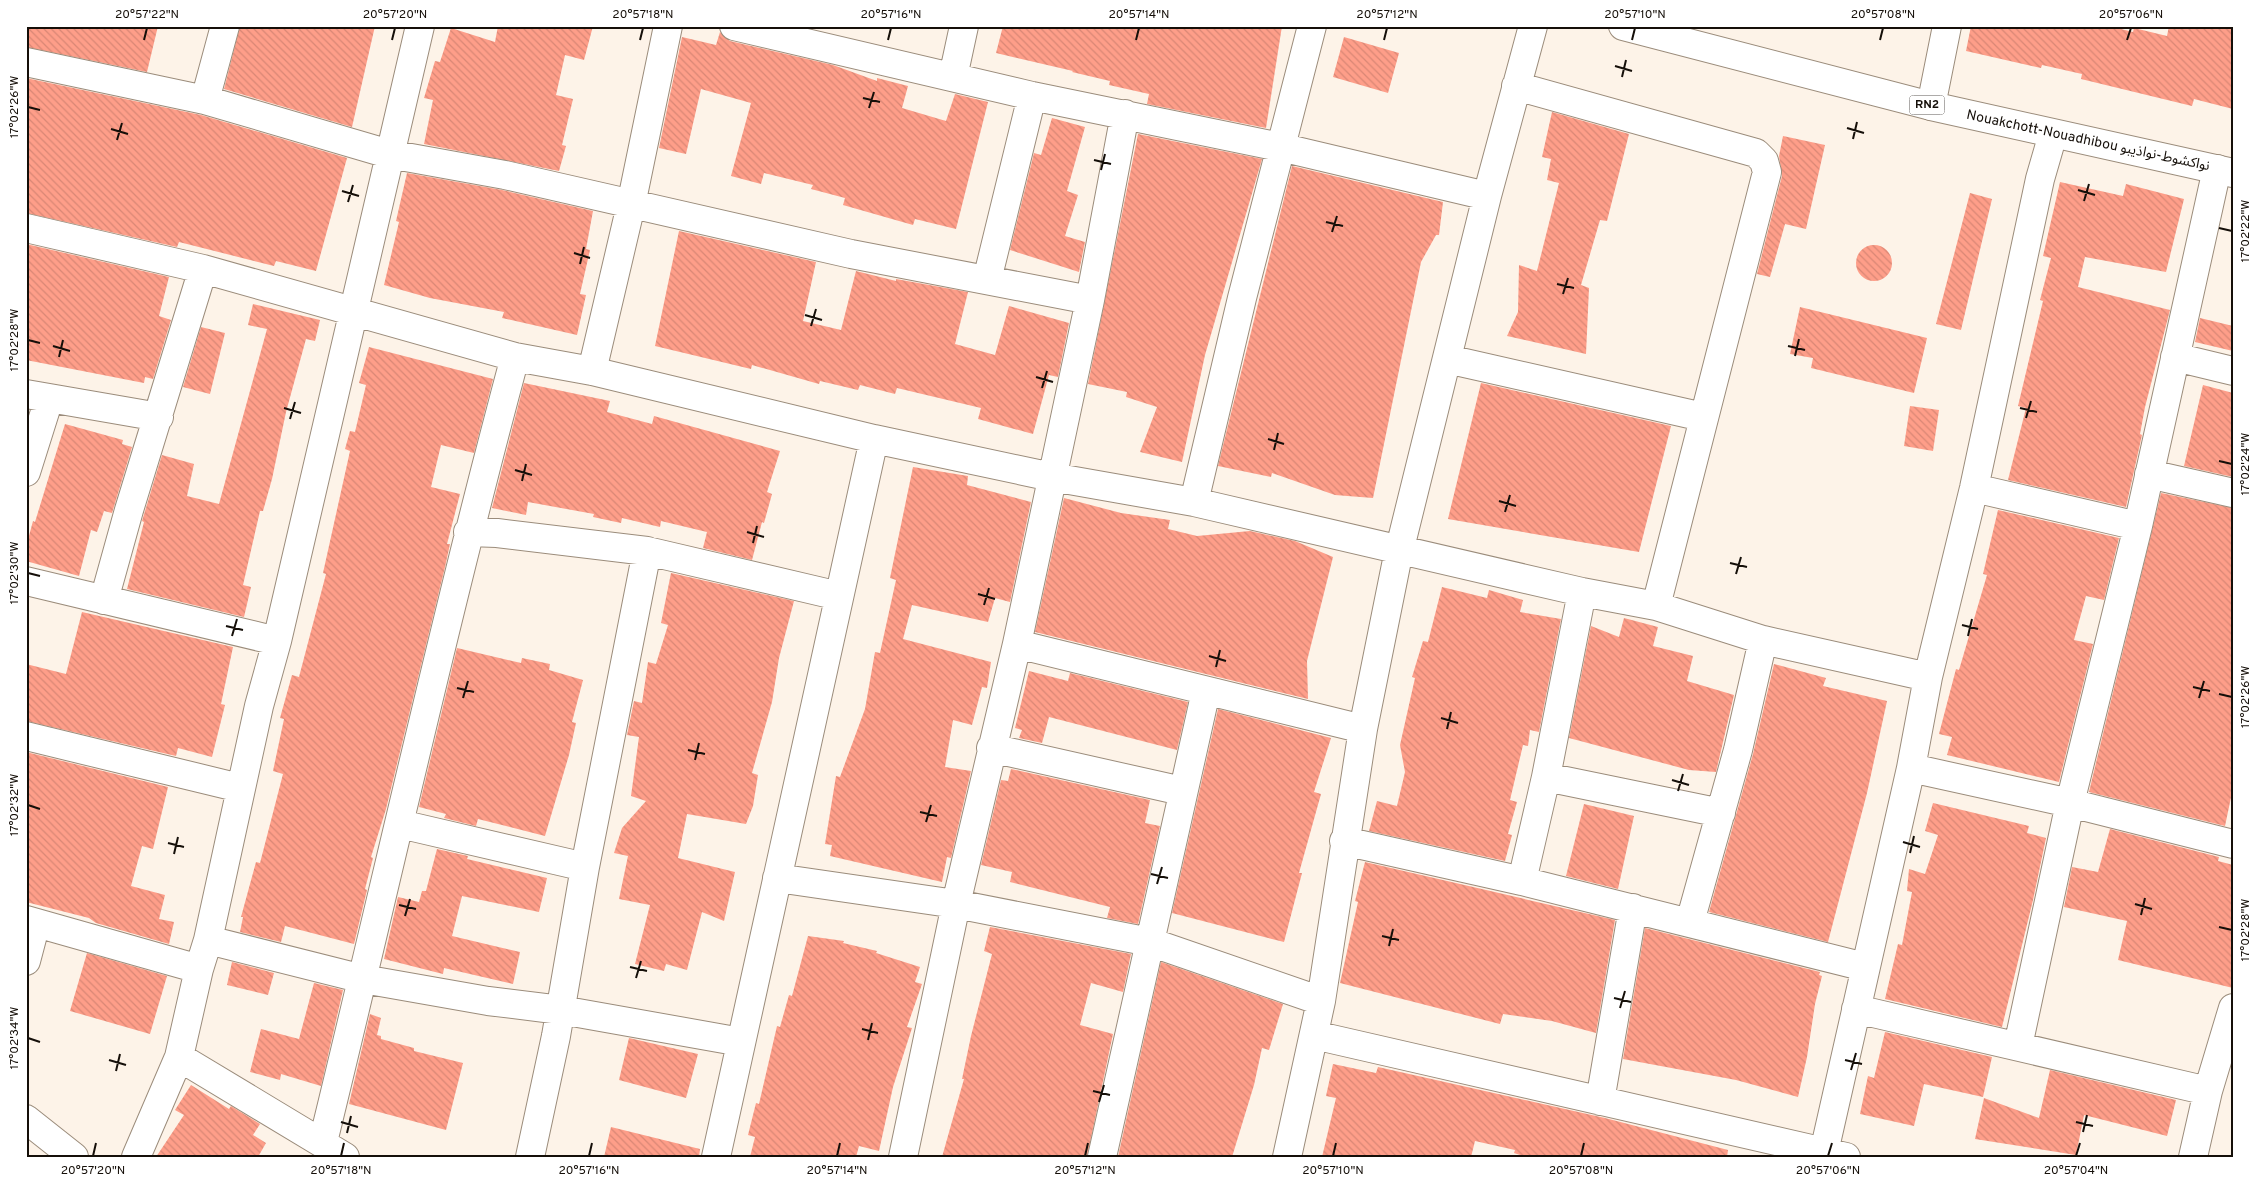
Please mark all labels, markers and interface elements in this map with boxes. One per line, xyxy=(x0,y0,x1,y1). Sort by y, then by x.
text: 20°57'22"N xyxy=(115,7,179,23)
text: 20°57'20"N xyxy=(363,7,427,23)
text: 20°57'18"N xyxy=(612,7,674,23)
text: 20°57'16"N xyxy=(860,7,922,23)
text: 20°57'14"N xyxy=(1108,7,1170,23)
text: 20°57'12"N xyxy=(1356,7,1418,23)
text: 20°57'10"N xyxy=(1604,7,1666,23)
text: 20°57'08"N xyxy=(1851,7,1915,23)
text: 20°57'06"N xyxy=(2099,7,2163,23)
text: 17°02'26"W xyxy=(7,76,23,138)
road number: RN2 xyxy=(1910,96,1944,114)
street label: Nouakchott-Nouadhibou نواكشوط-نواذيبو xyxy=(1965,107,2211,175)
text: 17°02'22"W xyxy=(2238,200,2254,262)
text: 17°02'28"W xyxy=(7,309,23,371)
text: 17°02'24"W xyxy=(2238,433,2254,495)
text: 17°02'30"W xyxy=(7,542,23,604)
text: 17°02'26"W xyxy=(2238,666,2254,728)
text: 17°02'32"W xyxy=(7,774,23,836)
text: 17°02'28"W xyxy=(2238,899,2254,961)
text: 17°02'34"W xyxy=(7,1007,23,1069)
text: 20°57'20"N xyxy=(61,1163,125,1179)
text: 20°57'18"N xyxy=(310,1163,372,1179)
text: 20°57'16"N xyxy=(558,1163,620,1179)
text: 20°57'14"N xyxy=(806,1163,868,1179)
text: 20°57'12"N xyxy=(1054,1163,1116,1179)
text: 20°57'10"N xyxy=(1302,1163,1364,1179)
text: 20°57'08"N xyxy=(1549,1163,1613,1179)
text: 20°57'06"N xyxy=(1796,1163,1860,1179)
text: 20°57'04"N xyxy=(2044,1163,2108,1179)

